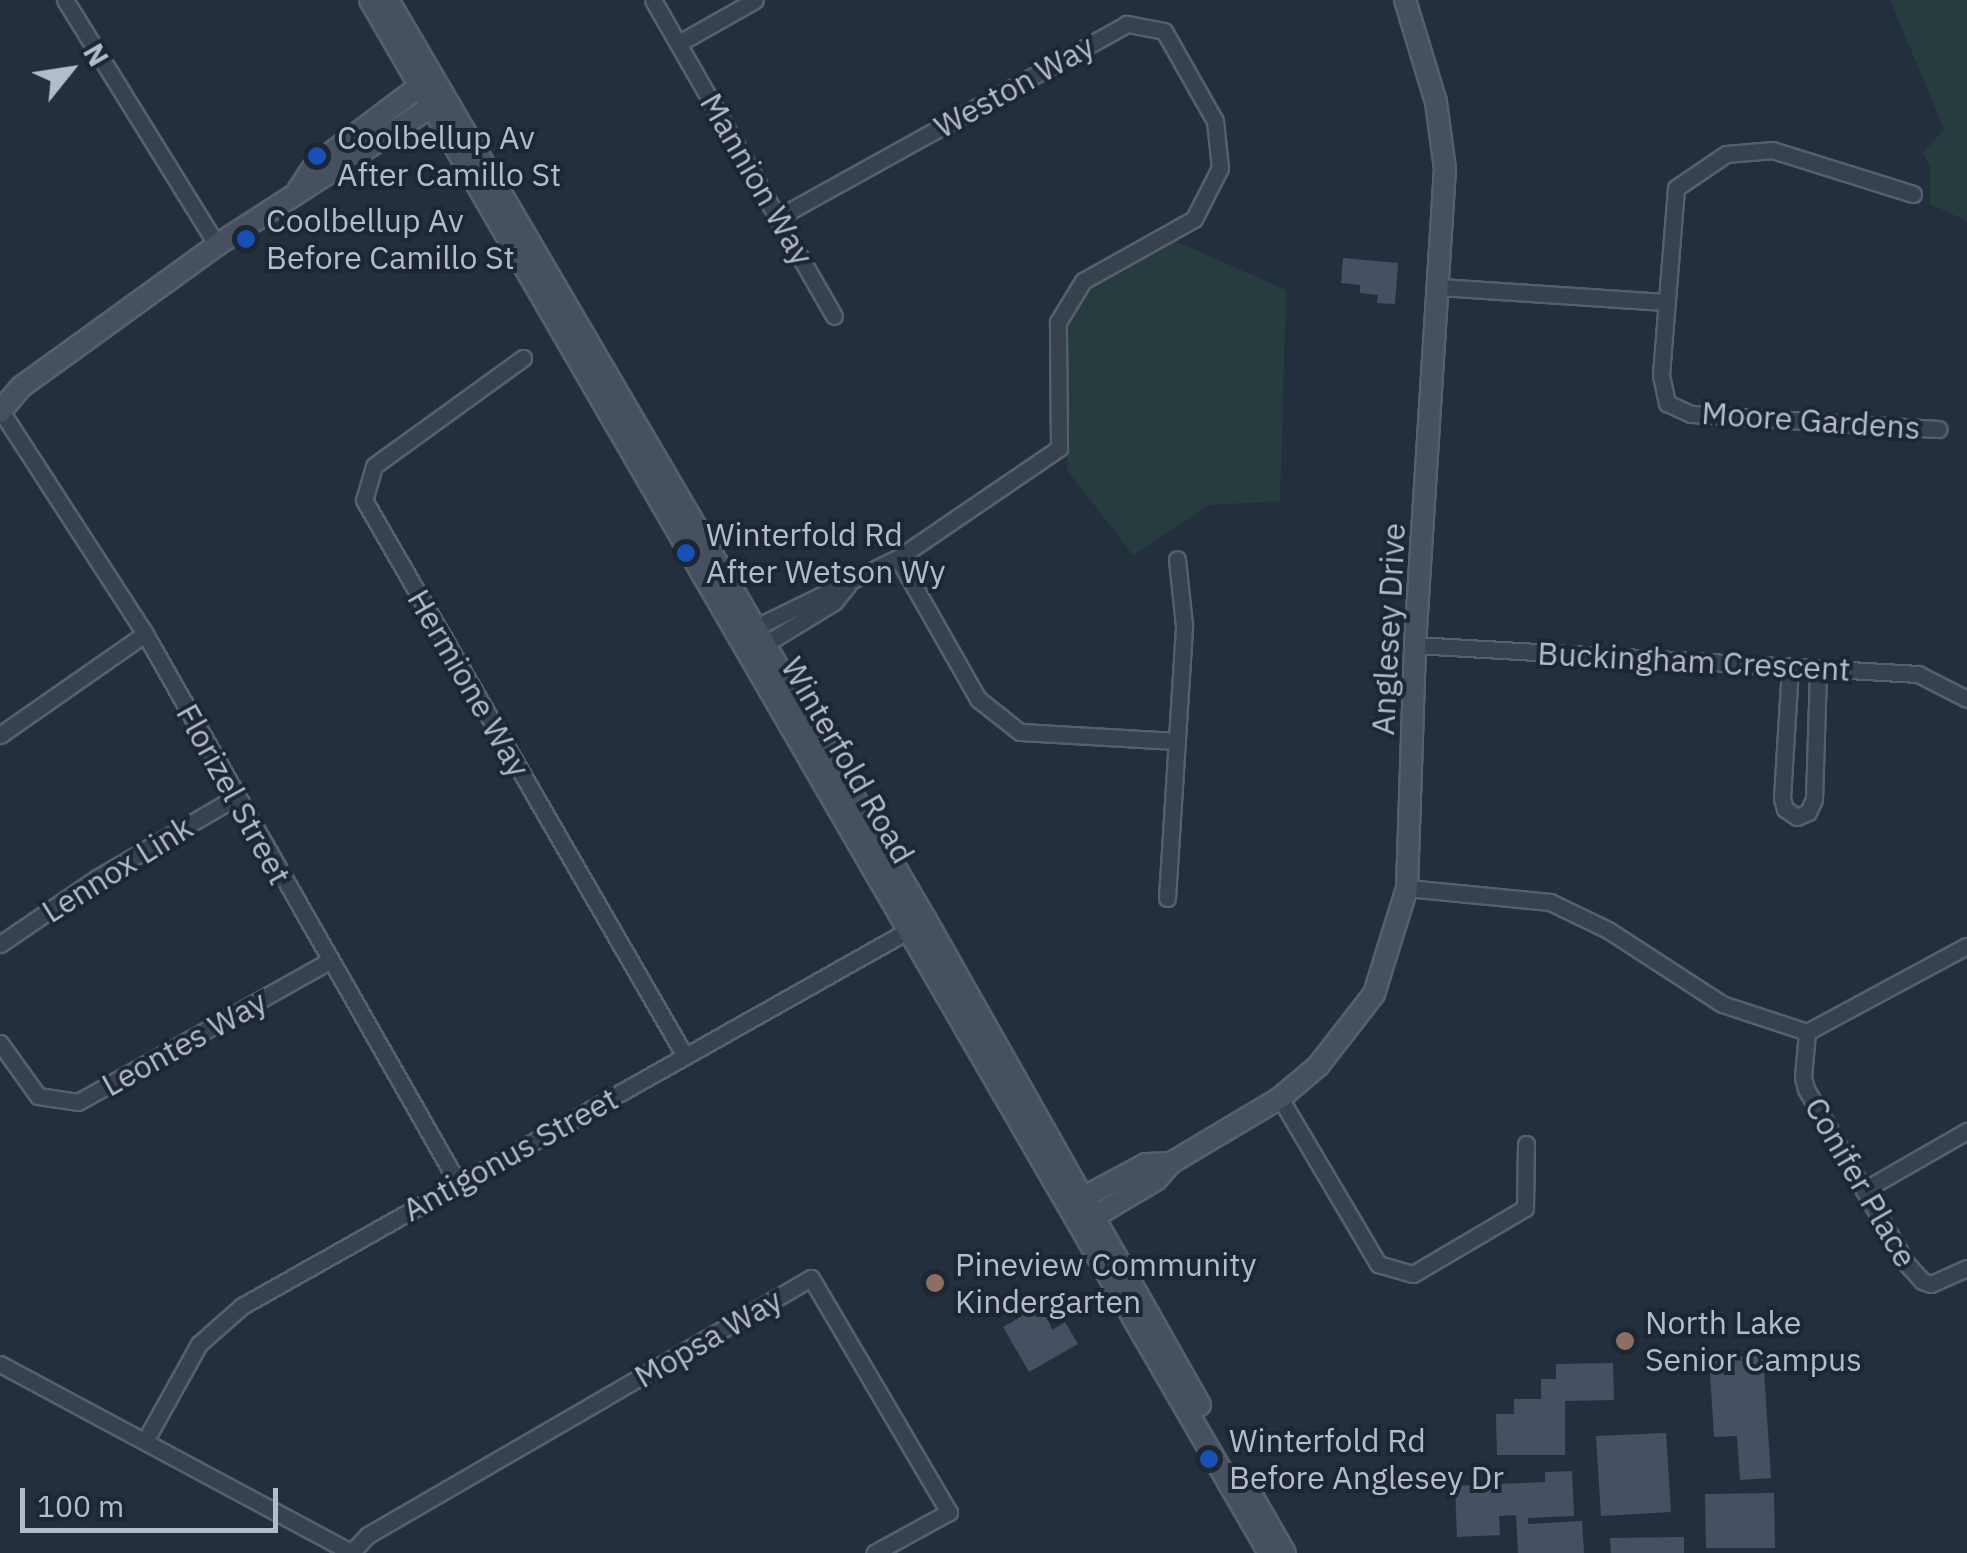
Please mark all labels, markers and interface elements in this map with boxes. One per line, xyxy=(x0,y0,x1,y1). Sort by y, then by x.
north arrow xyxy=(20,20,120,120)
street label: Weston Way xyxy=(927,26,1101,146)
text: N xyxy=(75,37,118,73)
street label: Mannion Way xyxy=(692,86,822,272)
place label: Coolbellup Av After Camillo St xyxy=(337,119,561,194)
marker: Coolbellup Av After Camillo St xyxy=(306,145,328,167)
place label: Coolbellup Av Before Camillo St xyxy=(266,202,515,277)
marker: Coolbellup Av Before Camillo St xyxy=(235,228,257,250)
street label: Moore Gardens xyxy=(1700,393,1922,447)
place label: Winterfold Rd After Wetson Wy xyxy=(706,516,945,591)
street label: Anglesey Drive xyxy=(1363,522,1413,736)
marker: Winterfold Rd After Wetson Wy xyxy=(675,542,697,564)
street label: Hermione Way xyxy=(400,582,538,784)
street label: Buckingham Crescent xyxy=(1537,634,1851,688)
street label: Winterfold Road xyxy=(773,650,923,870)
street label: Florizel Street xyxy=(169,697,299,891)
street label: Lennox Link xyxy=(35,808,199,930)
street label: Leontes Way xyxy=(95,982,273,1104)
street label: Antigonus Street xyxy=(396,1079,624,1229)
street label: Conifer Place xyxy=(1797,1090,1925,1274)
place label: Pineview Community Kindergarten xyxy=(955,1246,1256,1321)
marker: Pineview Community Kindergarten xyxy=(924,1272,946,1294)
street label: Mopsa Way xyxy=(627,1280,789,1396)
place label: North Lake Senior Campus xyxy=(1645,1304,1862,1379)
marker: North Lake Senior Campus xyxy=(1614,1330,1636,1352)
place label: Winterfold Rd Before Anglesey Dr xyxy=(1229,1422,1504,1497)
marker: Winterfold Rd Before Anglesey Dr xyxy=(1198,1448,1220,1470)
scale bar xyxy=(25,1468,282,1530)
text: 100 m xyxy=(37,1486,124,1525)

